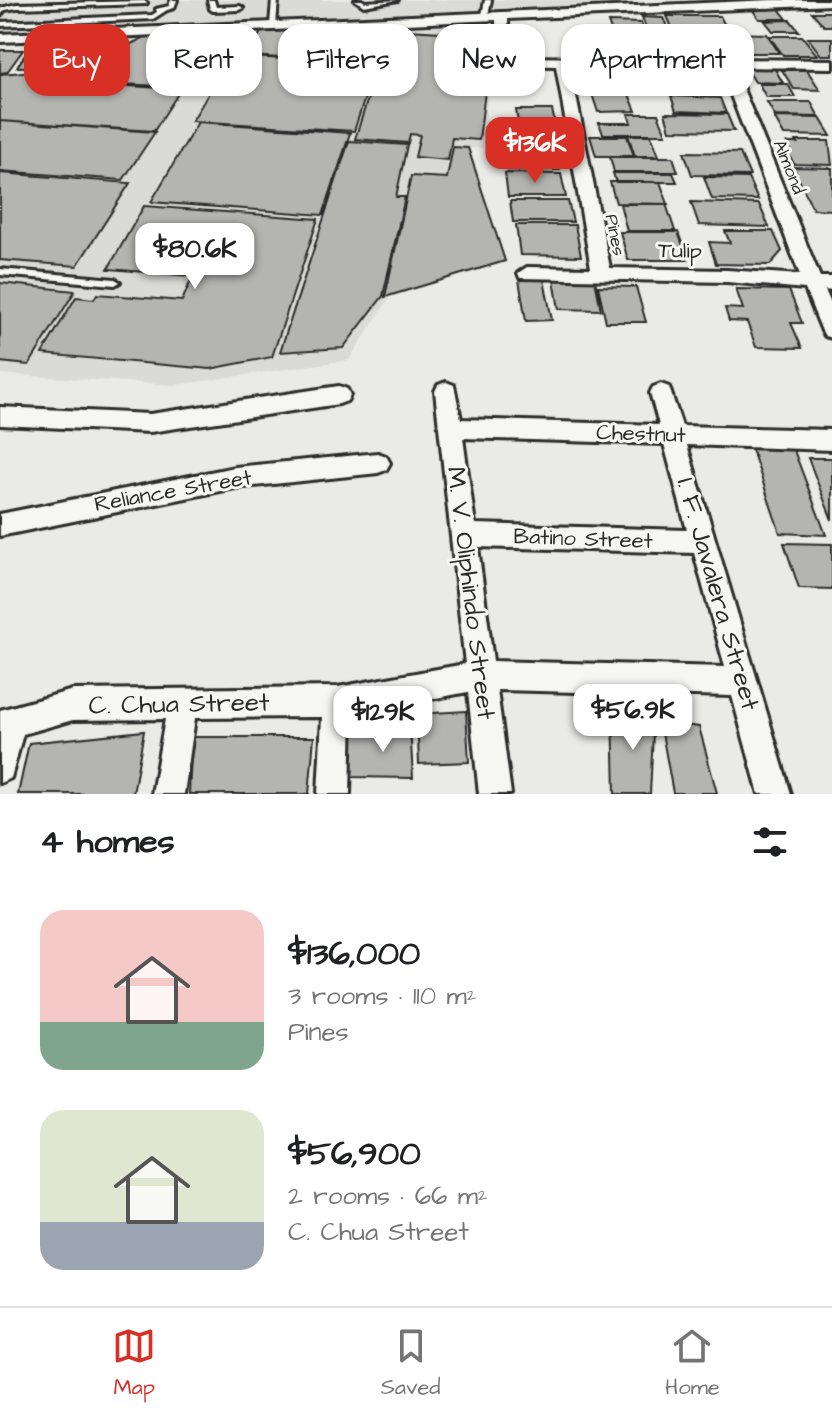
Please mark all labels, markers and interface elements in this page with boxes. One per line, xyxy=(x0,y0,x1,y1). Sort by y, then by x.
chip: Buy xyxy=(24,24,130,96)
chip: Rent xyxy=(146,24,262,96)
chip: Filters xyxy=(278,24,418,96)
chip: New xyxy=(434,24,545,96)
chip: Apartment xyxy=(561,24,754,96)
pin: $136K xyxy=(479,117,591,185)
text: $136K xyxy=(503,125,567,161)
street label: Almond xyxy=(767,136,811,198)
street label: Pines xyxy=(599,212,631,258)
pin: $80.6K xyxy=(130,223,260,291)
text: $80.6K xyxy=(153,231,237,267)
street label: Tulip xyxy=(658,235,702,267)
street label: Chestnut xyxy=(596,417,686,451)
street label: Reliance Street xyxy=(92,462,254,520)
street label: M. V. Oliphindo Street xyxy=(438,465,504,722)
street label: I. F. Javalera Street xyxy=(668,474,769,715)
street label: Batino Street xyxy=(513,521,653,557)
street label: C. Chua Street xyxy=(88,684,270,724)
pin: $56.9K xyxy=(568,684,698,752)
pin: $129K xyxy=(327,686,439,754)
text: $56.9K xyxy=(591,692,675,728)
text: $129K xyxy=(351,694,415,730)
text: 4 homes xyxy=(40,818,175,866)
icon: filters xyxy=(748,820,792,864)
text: $136,000 xyxy=(288,930,420,978)
icon: home xyxy=(104,942,200,1038)
text: 3 rooms · 110 m² xyxy=(288,978,476,1014)
text: Pines xyxy=(288,1014,349,1050)
text: $56,900 xyxy=(288,1130,421,1178)
icon: home xyxy=(104,1142,200,1238)
text: 2 rooms · 66 m² xyxy=(288,1178,488,1214)
text: C. Chua Street xyxy=(288,1214,469,1250)
tab: Map xyxy=(112,1324,156,1403)
tab: Saved xyxy=(381,1324,441,1403)
tab: Home xyxy=(665,1324,720,1403)

